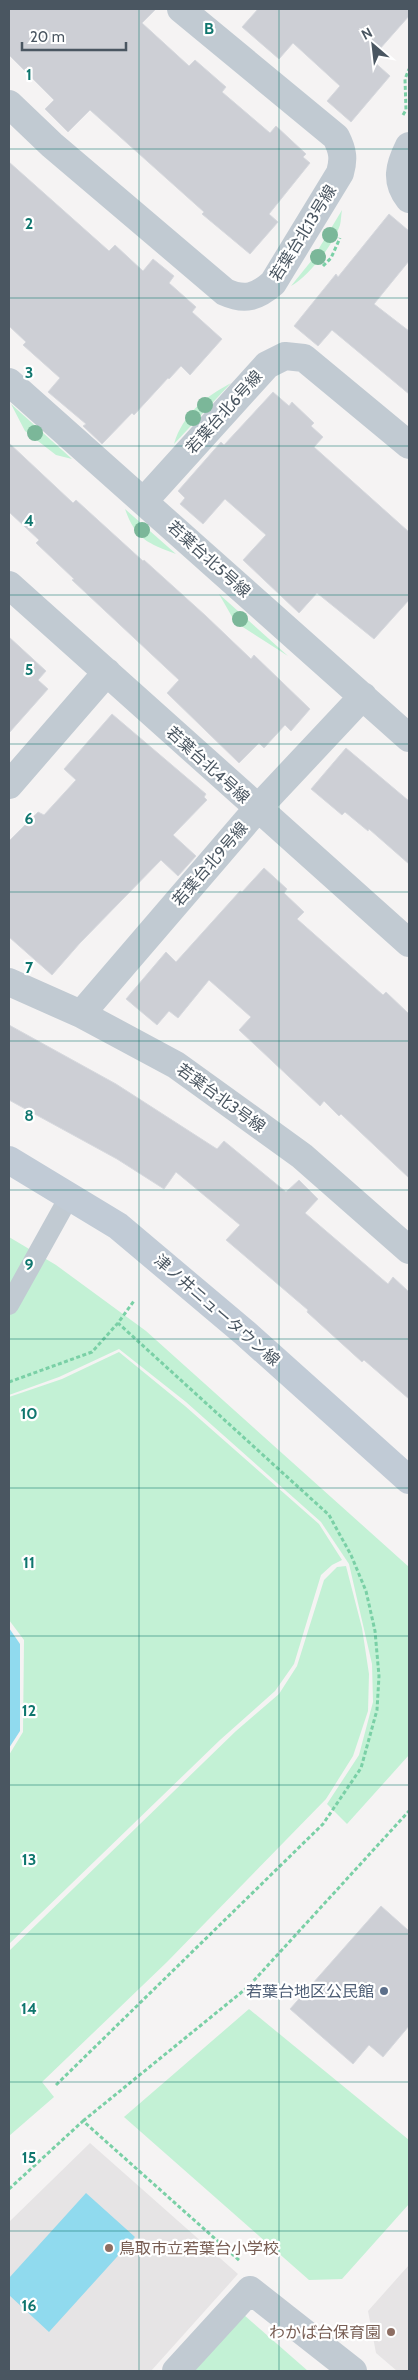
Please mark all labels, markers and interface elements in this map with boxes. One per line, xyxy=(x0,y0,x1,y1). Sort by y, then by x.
text: B xyxy=(204,19,214,38)
scale bar xyxy=(22,20,126,52)
north arrow xyxy=(348,20,398,70)
text: N xyxy=(358,23,375,44)
text: 20 m xyxy=(30,28,65,46)
text: 1 xyxy=(26,65,32,84)
street label: 若葉台北13号線 xyxy=(266,181,340,285)
text: 2 xyxy=(25,214,33,233)
text: 3 xyxy=(25,363,33,382)
street label: 若葉台北6号線 xyxy=(182,367,266,457)
text: 4 xyxy=(24,511,34,530)
street label: 若葉台北5号線 xyxy=(164,517,254,601)
text: 5 xyxy=(25,660,33,679)
street label: 若葉台北4号線 xyxy=(163,723,253,807)
text: 6 xyxy=(25,809,34,828)
street label: 若葉台北9号線 xyxy=(168,818,252,910)
text: 7 xyxy=(25,958,34,977)
street label: 若葉台北3号線 xyxy=(173,1060,269,1136)
text: 8 xyxy=(24,1106,34,1125)
street label: 津ノ井ニュータウン線 xyxy=(150,1250,284,1370)
text: 9 xyxy=(25,1255,34,1274)
text: 10 xyxy=(20,1404,38,1423)
text: 11 xyxy=(23,1553,35,1572)
text: 12 xyxy=(22,1701,36,1720)
text: 13 xyxy=(22,1850,36,1869)
place label: 若葉台地区公民館 xyxy=(246,1982,374,2001)
marker: 若葉台地区公民館 xyxy=(378,1985,390,1997)
text: 14 xyxy=(21,1999,37,2018)
text: 15 xyxy=(22,2148,36,2167)
place label: 鳥取市立若葉台小学校 xyxy=(119,2239,279,2258)
marker: 鳥取市立若葉台小学校 xyxy=(103,2242,115,2254)
text: 16 xyxy=(22,2296,36,2315)
place label: わかば台保育園 xyxy=(269,2323,381,2342)
marker: わかば台保育園 xyxy=(385,2326,397,2338)

